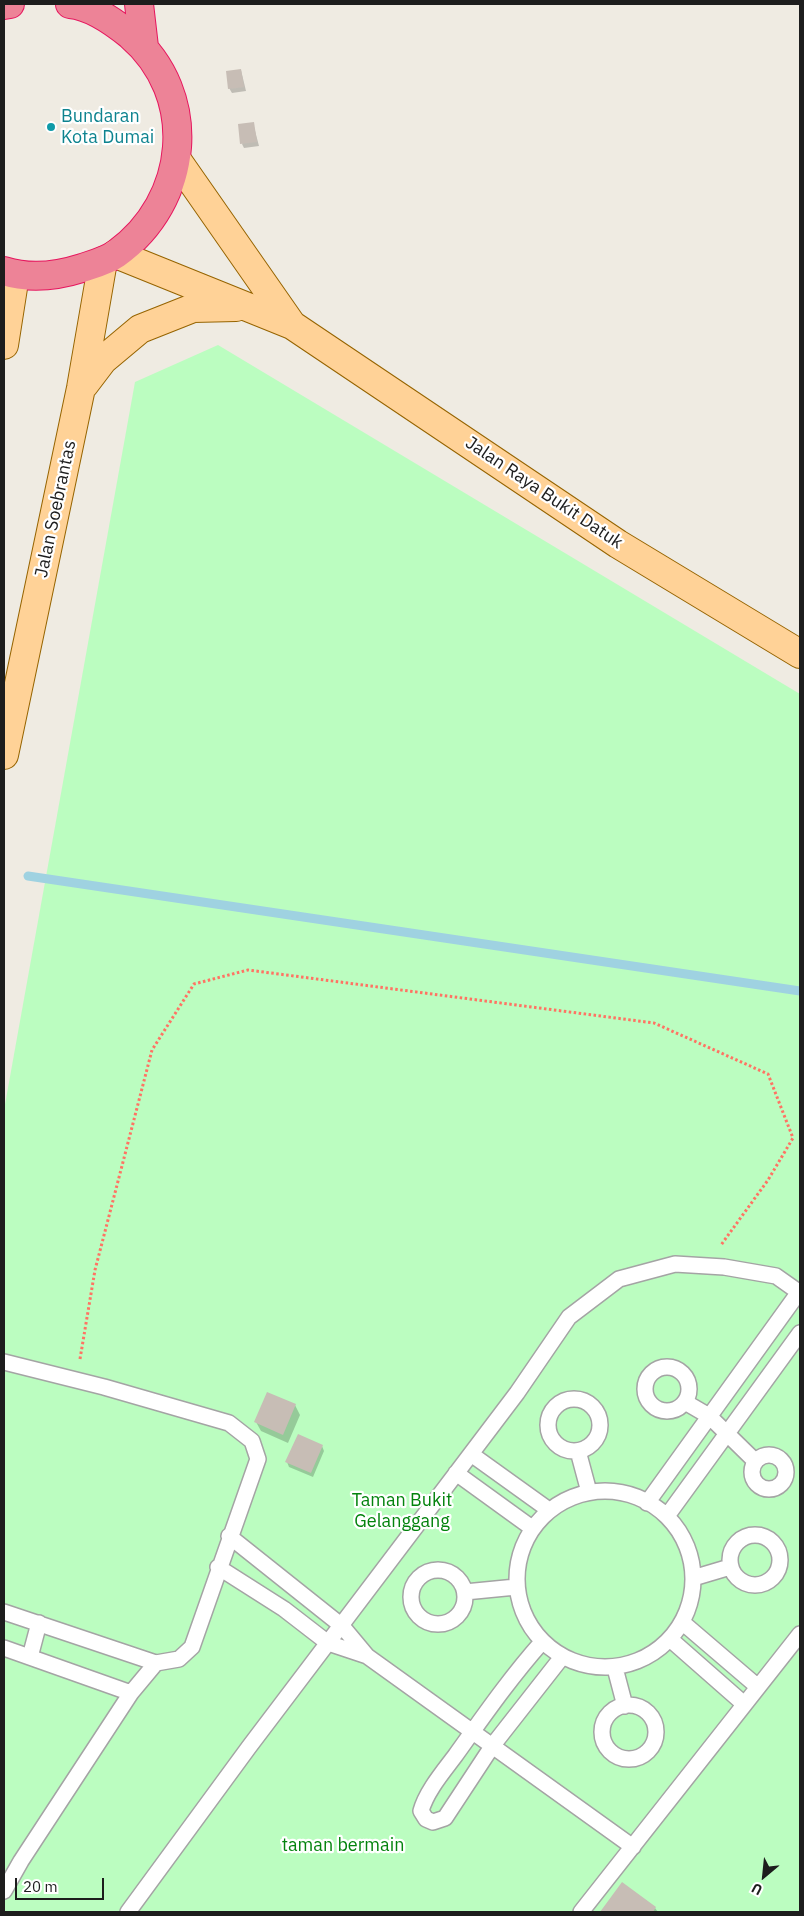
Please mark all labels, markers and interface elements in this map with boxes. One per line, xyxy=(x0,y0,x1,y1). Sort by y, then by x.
place label: Bundaran Kota Dumai xyxy=(61,106,154,148)
marker: Bundaran Kota Dumai xyxy=(45,121,57,133)
street label: Jalan Raya Bukit Datuk xyxy=(461,432,627,554)
street label: Jalan Soebrantas xyxy=(31,438,81,580)
park label: Taman Bukit Gelanggang xyxy=(352,1490,452,1532)
park label: taman bermain xyxy=(282,1835,404,1857)
north arrow xyxy=(739,1851,789,1901)
scale bar xyxy=(18,1868,106,1900)
text: 20 m xyxy=(23,1877,58,1896)
text: U xyxy=(748,1879,765,1899)

